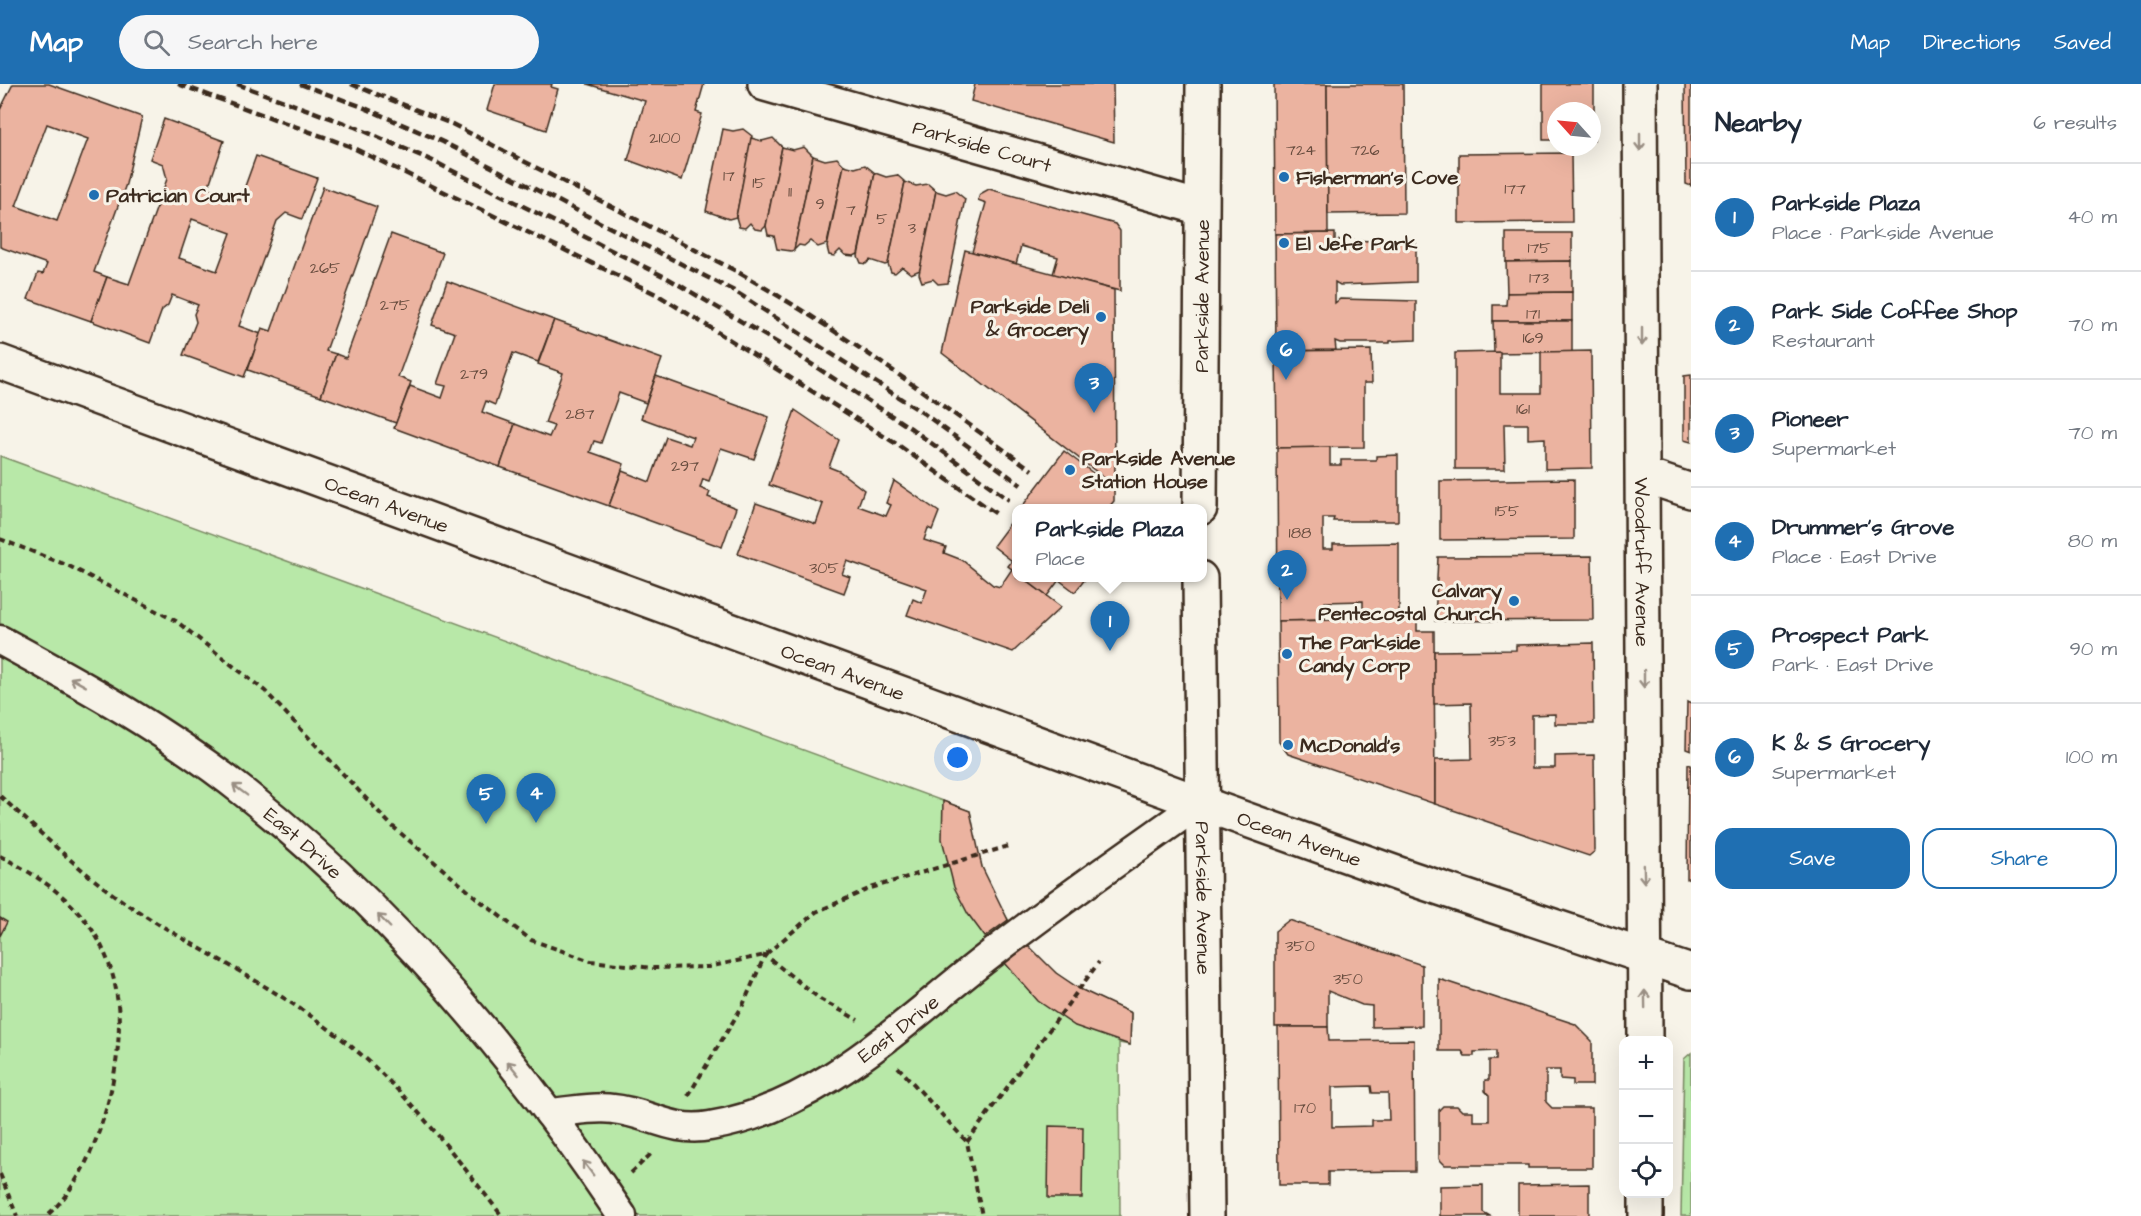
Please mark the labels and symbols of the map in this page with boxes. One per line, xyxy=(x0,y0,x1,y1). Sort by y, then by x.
north arrow xyxy=(1547,102,1601,156)
street label: Parkside Court xyxy=(909,114,1055,180)
house number: 2100 xyxy=(649,127,681,149)
one-way arrow xyxy=(1634,132,1646,152)
house number: 724 xyxy=(1286,139,1316,161)
house number: 726 xyxy=(1350,139,1380,161)
place label: Fisherman's Cove xyxy=(1296,164,1458,192)
house number: 17 xyxy=(723,165,735,187)
marker: Fisherman's Cove xyxy=(1277,170,1291,184)
house number: 15 xyxy=(752,172,766,194)
house number: 177 xyxy=(1504,178,1526,200)
house number: 11 xyxy=(788,181,792,203)
place label: Patrician Court xyxy=(106,182,251,210)
marker: Patrician Court xyxy=(87,188,101,202)
house number: 9 xyxy=(815,193,825,215)
house number: 7 xyxy=(846,199,856,221)
house number: 5 xyxy=(876,208,888,230)
house number: 3 xyxy=(908,217,916,239)
street label: Parkside Avenue xyxy=(1188,219,1217,373)
place label: El Jefe Park xyxy=(1296,230,1418,258)
marker: El Jefe Park xyxy=(1277,236,1291,250)
house number: 175 xyxy=(1527,237,1551,259)
house number: 265 xyxy=(310,257,341,279)
house number: 173 xyxy=(1529,267,1549,289)
place label: Parkside Deli & Grocery xyxy=(971,293,1090,345)
house number: 275 xyxy=(380,294,411,316)
house number: 171 xyxy=(1526,303,1540,325)
marker: Parkside Deli & Grocery xyxy=(1094,310,1108,324)
house number: 169 xyxy=(1522,327,1544,349)
one-way arrow xyxy=(1636,327,1648,347)
pin: 6 xyxy=(1266,330,1306,380)
house number: 279 xyxy=(460,363,488,385)
pin: 3 xyxy=(1074,364,1114,413)
house number: 161 xyxy=(1516,398,1530,420)
house number: 287 xyxy=(565,403,595,425)
place label: Parkside Avenue Station House xyxy=(1081,445,1236,496)
house number: 297 xyxy=(671,455,699,477)
marker: Parkside Avenue Station House xyxy=(1063,463,1077,477)
street label: Ocean Avenue xyxy=(320,469,452,541)
street label: Woodruff Avenue xyxy=(1627,477,1656,647)
house number: 155 xyxy=(1495,500,1520,522)
house number: 188 xyxy=(1289,522,1311,544)
pin: 2 xyxy=(1268,550,1306,600)
house number: 305 xyxy=(809,557,839,579)
place label: Calvary Pentecostal Church xyxy=(1318,577,1503,628)
marker: Calvary Pentecostal Church xyxy=(1507,594,1521,608)
pin: 1 xyxy=(1090,602,1130,651)
place label: The Parkside Candy Corp xyxy=(1298,629,1421,681)
street label: Ocean Avenue xyxy=(777,637,909,708)
marker: The Parkside Candy Corp xyxy=(1280,647,1294,661)
one-way arrow xyxy=(1638,669,1649,689)
one-way arrow xyxy=(70,676,87,688)
house number: 353 xyxy=(1488,730,1516,752)
place label: McDonald's xyxy=(1300,732,1400,760)
marker: McDonald's xyxy=(1281,738,1295,752)
your location xyxy=(943,743,972,772)
pin: 5 xyxy=(466,774,506,824)
pin: 4 xyxy=(516,774,556,823)
one-way arrow xyxy=(233,784,249,796)
street label: East Drive xyxy=(257,801,348,886)
street label: Ocean Avenue xyxy=(1233,804,1365,875)
street label: Parkside Avenue xyxy=(1188,821,1217,975)
one-way arrow xyxy=(1639,864,1650,884)
one-way arrow xyxy=(377,914,391,929)
house number: 350 xyxy=(1285,935,1315,957)
house number: 350 xyxy=(1333,968,1363,990)
street label: East Drive xyxy=(852,988,946,1070)
one-way arrow xyxy=(1639,989,1651,1009)
one-way arrow xyxy=(506,1060,519,1076)
house number: 170 xyxy=(1294,1097,1316,1119)
one-way arrow xyxy=(582,1160,595,1176)

